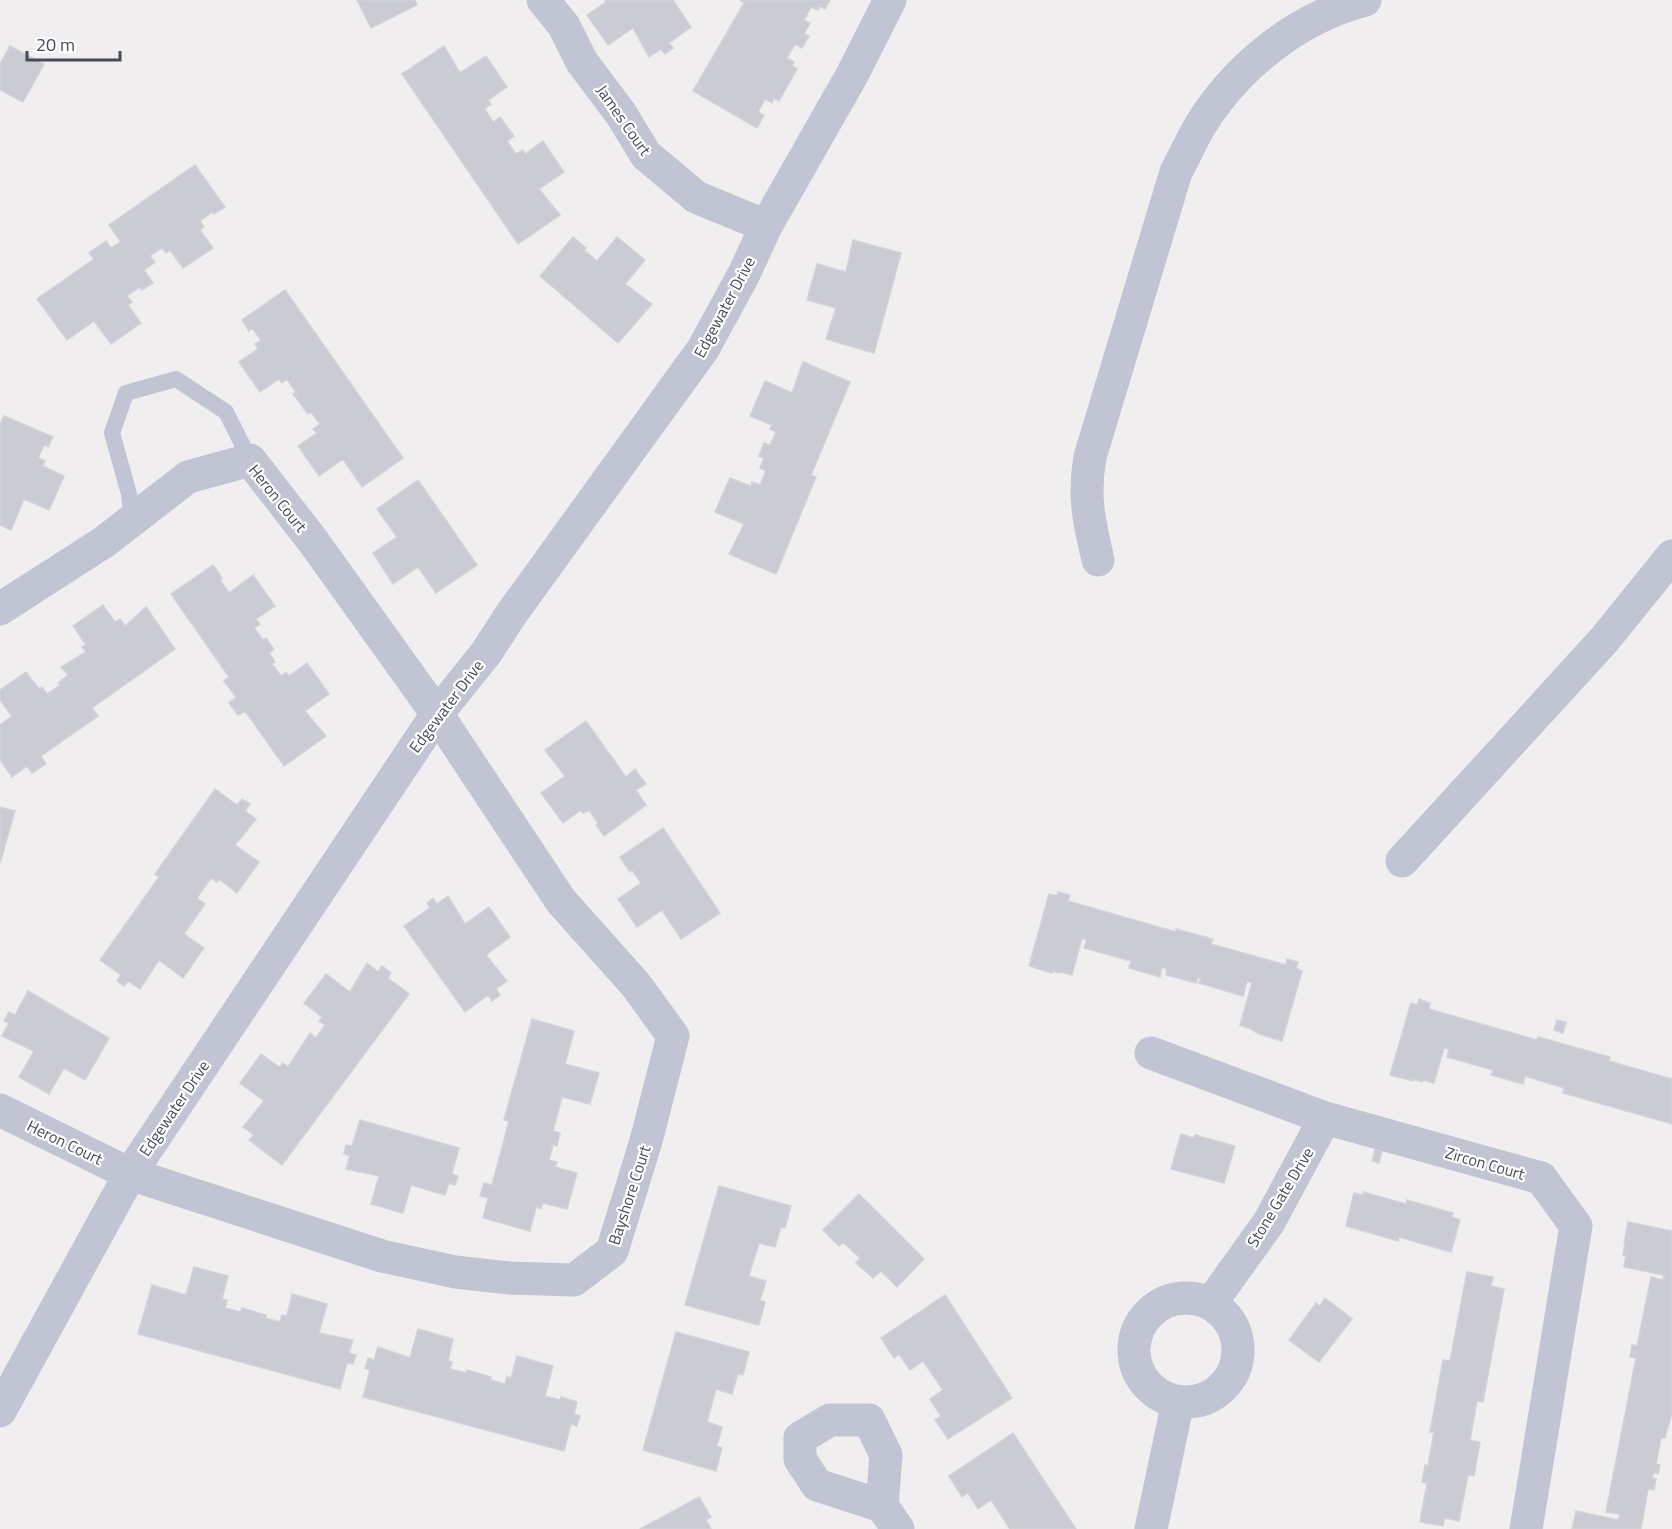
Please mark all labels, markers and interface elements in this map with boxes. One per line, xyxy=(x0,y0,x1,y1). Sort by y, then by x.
scale bar xyxy=(27,24,120,62)
text: 20 m xyxy=(36,31,75,58)
street label: James Court xyxy=(591,80,657,161)
street label: Edgewater Drive xyxy=(687,252,761,362)
street label: Heron Court xyxy=(243,459,313,537)
street label: Edgewater Drive xyxy=(403,654,489,758)
street label: Edgewater Drive xyxy=(133,1055,215,1161)
street label: Heron Court xyxy=(23,1113,107,1171)
street label: Zircon Court xyxy=(1442,1140,1528,1186)
street label: Bayshore Court xyxy=(602,1142,657,1248)
street label: Stone Gate Drive xyxy=(1241,1142,1319,1252)

